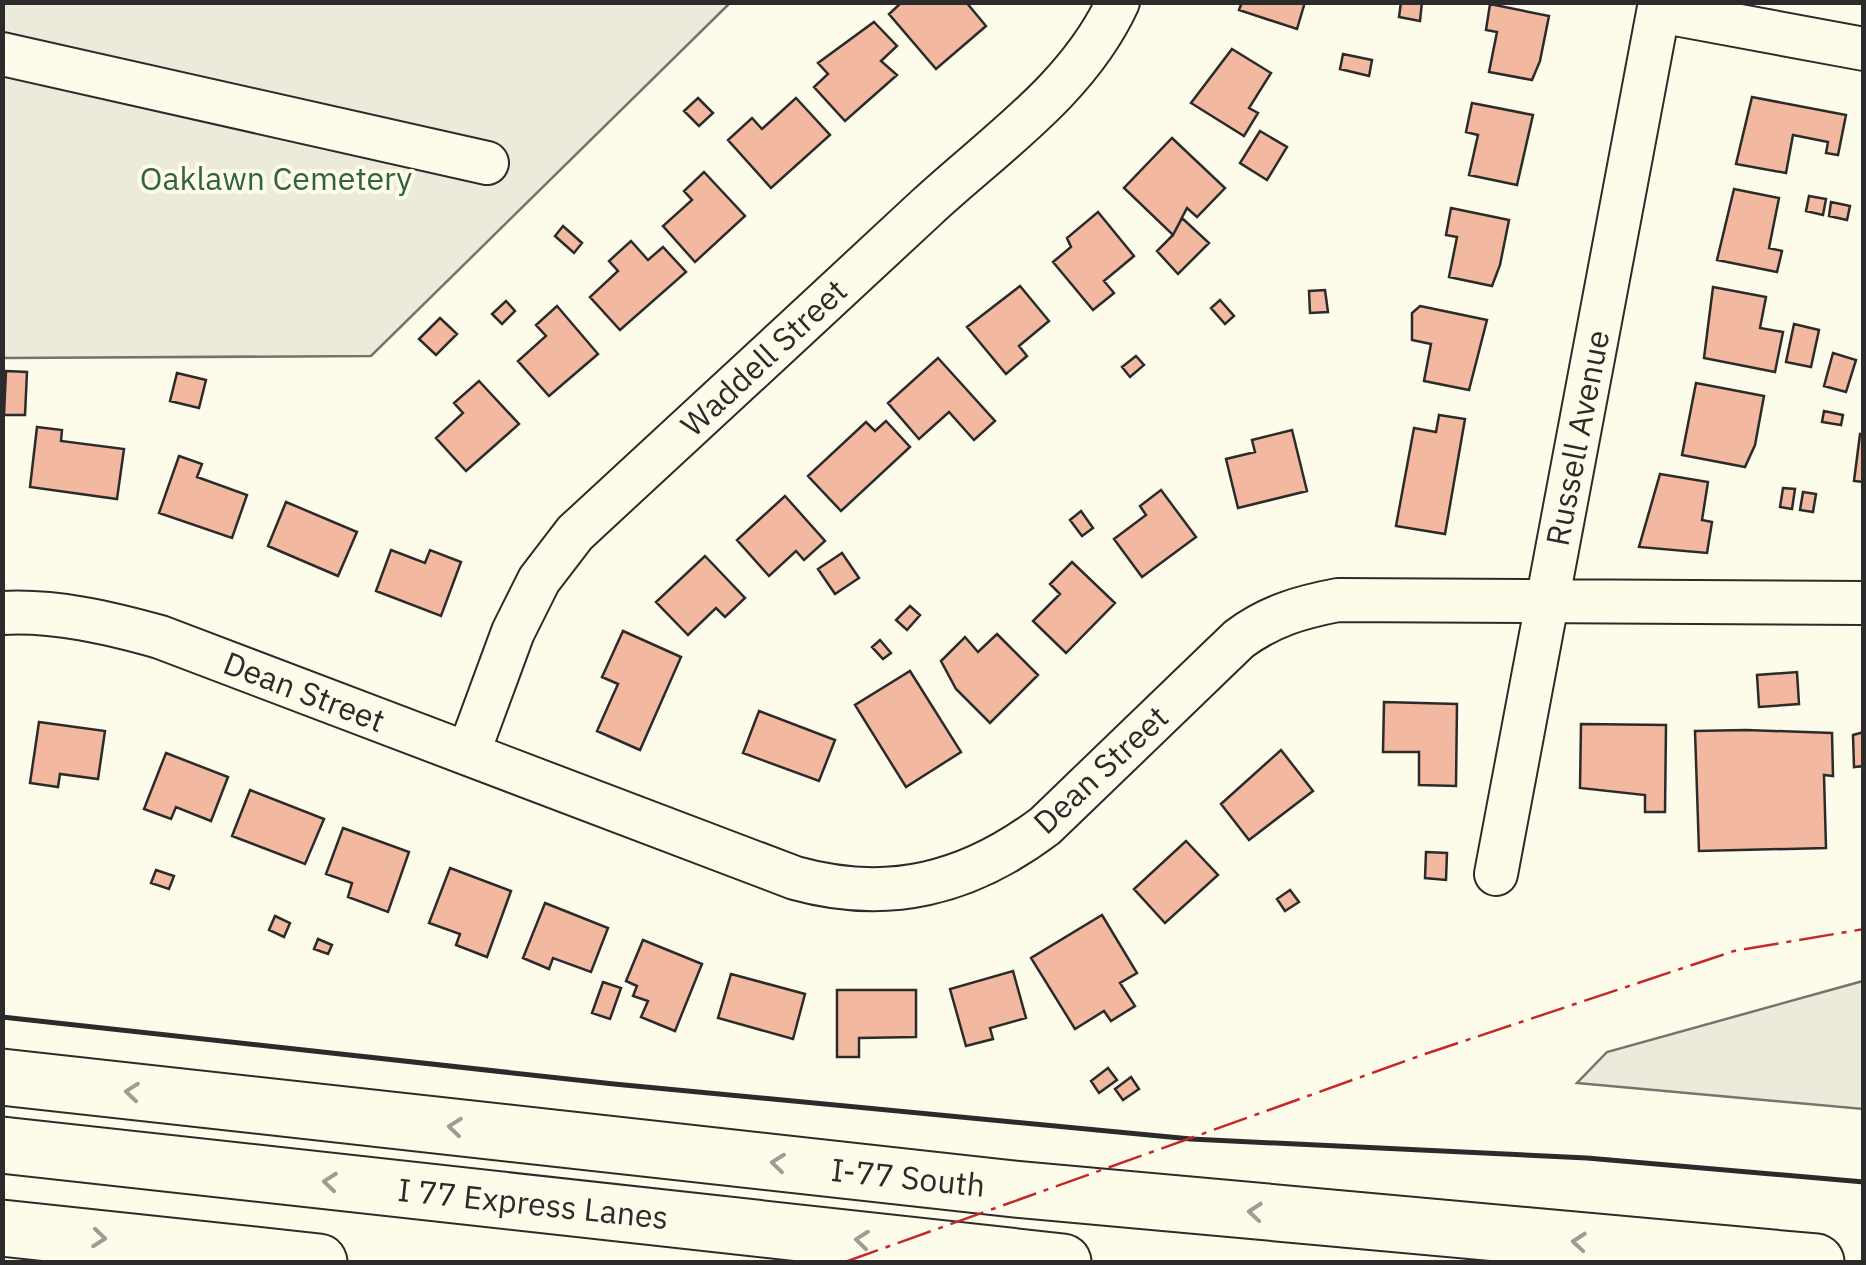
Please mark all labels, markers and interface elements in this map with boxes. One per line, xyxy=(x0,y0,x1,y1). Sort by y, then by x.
park label: Oaklawn Cemetery xyxy=(140,157,412,199)
street label: Waddell Street xyxy=(671,269,855,445)
street label: Russell Avenue xyxy=(1536,326,1619,549)
street label: Dean Street xyxy=(218,641,391,741)
street label: Dean Street xyxy=(1024,696,1177,842)
one-way arrow xyxy=(124,1082,140,1103)
one-way arrow xyxy=(447,1117,463,1139)
street label: I-77 South xyxy=(829,1148,987,1206)
one-way arrow xyxy=(770,1153,786,1174)
street label: I 77 Express Lanes xyxy=(396,1168,670,1238)
one-way arrow xyxy=(322,1172,338,1193)
one-way arrow xyxy=(1247,1201,1263,1223)
one-way arrow xyxy=(92,1227,108,1248)
one-way arrow xyxy=(854,1230,870,1251)
one-way arrow xyxy=(1571,1231,1587,1253)

